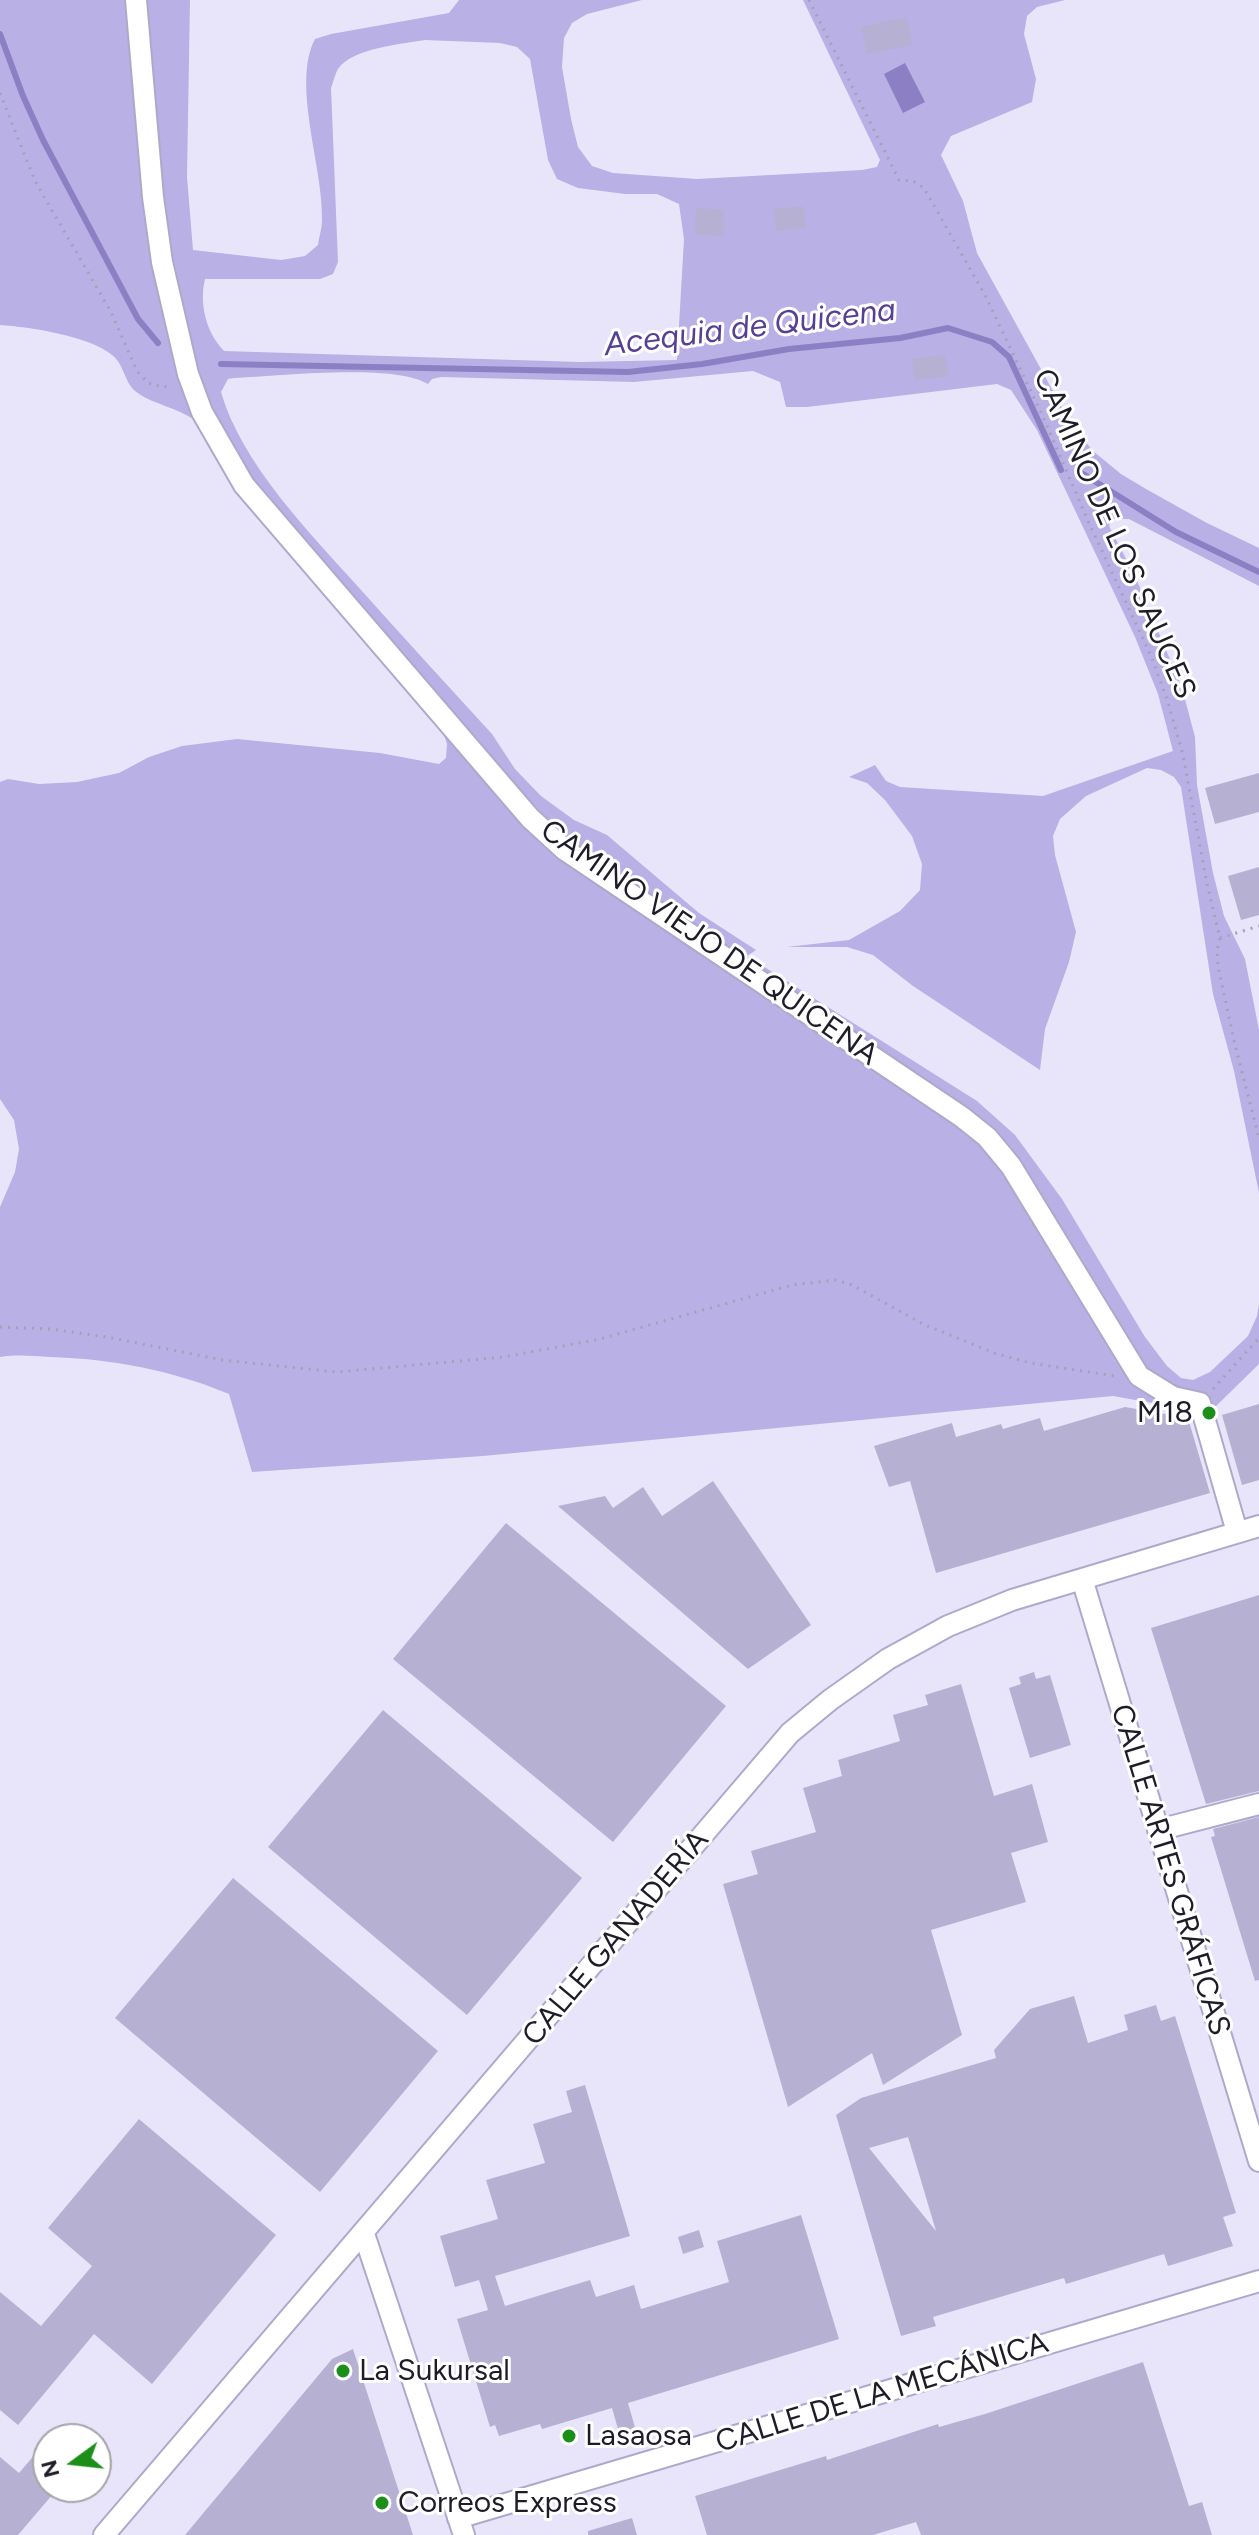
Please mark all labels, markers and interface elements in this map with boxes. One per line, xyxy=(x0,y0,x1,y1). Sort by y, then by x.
water label: Acequia de Quicena xyxy=(602,291,898,365)
street label: CAMINO DE LOS SAUCES xyxy=(1025,364,1203,704)
street label: CAMINO VIEJO DE QUICENA xyxy=(533,812,885,1074)
place label: M18 xyxy=(1137,1395,1193,1431)
marker: M18 xyxy=(1200,1404,1218,1422)
street label: CALLE ARTES GRÁFICAS xyxy=(1102,1700,1238,2040)
street label: CALLE GANADERÍA xyxy=(515,1823,717,2053)
street label: CALLE DE LA MECÁNICA xyxy=(711,2325,1053,2461)
place label: La Sukursal xyxy=(359,2353,510,2389)
marker: La Sukursal xyxy=(334,2362,352,2380)
place label: Lasaosa xyxy=(585,2418,692,2454)
north arrow xyxy=(32,2423,112,2503)
marker: Lasaosa xyxy=(560,2427,578,2445)
text: N xyxy=(35,2457,66,2481)
place label: Correos Express xyxy=(398,2485,617,2521)
marker: Correos Express xyxy=(373,2494,391,2512)

